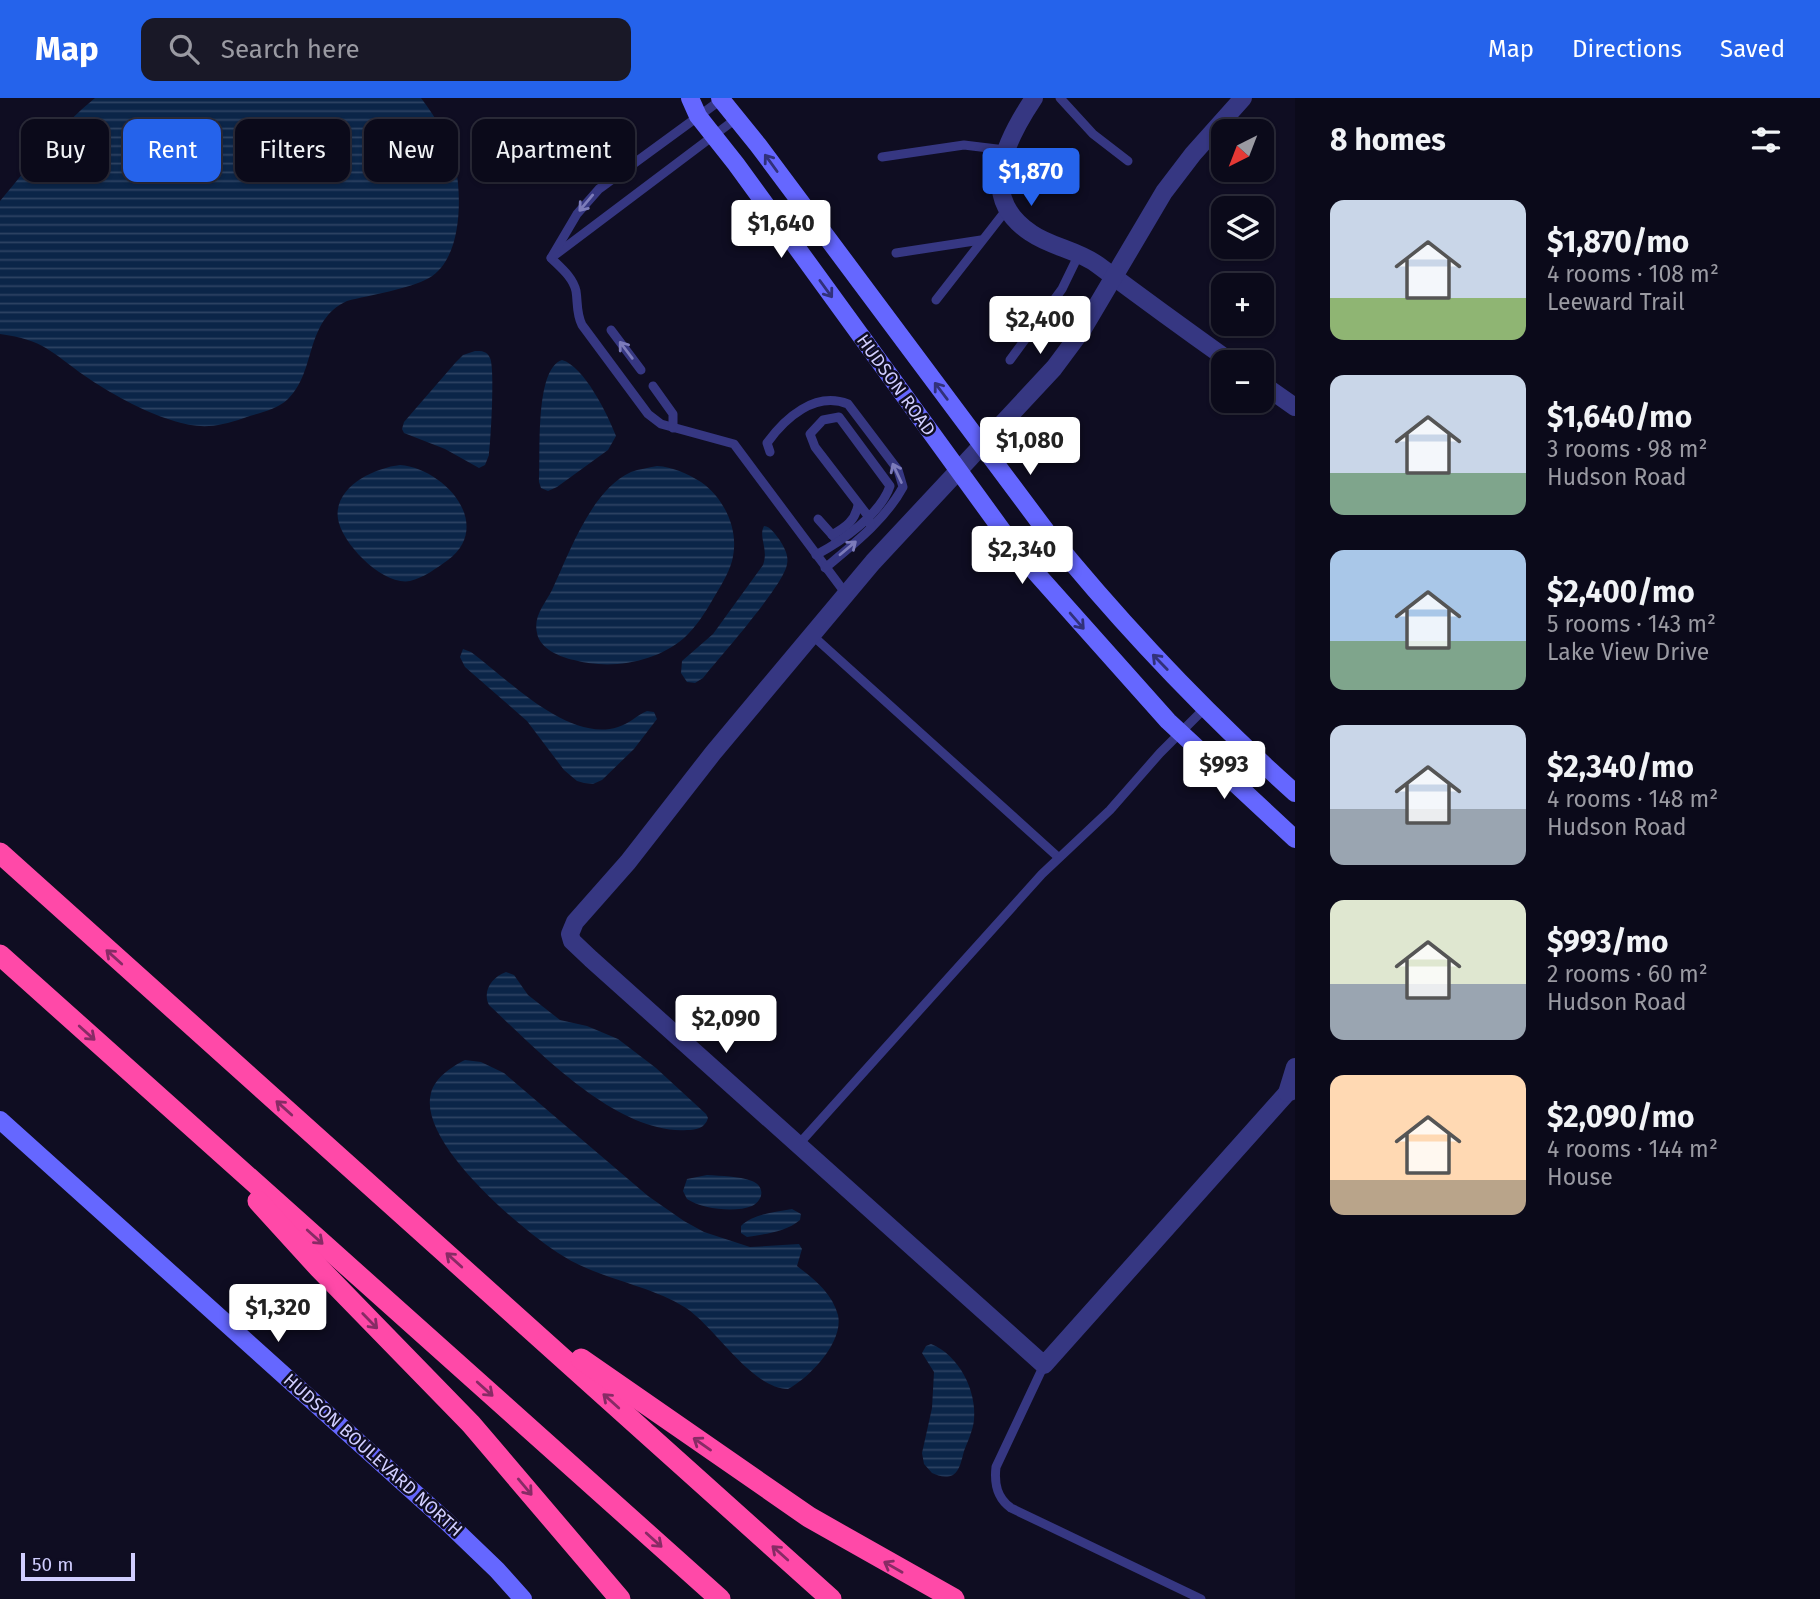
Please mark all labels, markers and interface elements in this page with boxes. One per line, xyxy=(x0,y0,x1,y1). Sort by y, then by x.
search box xyxy=(141,18,631,81)
text: Map xyxy=(35,29,99,69)
icon: search xyxy=(165,30,203,68)
text: Search here xyxy=(221,34,360,65)
text: Map xyxy=(1488,35,1534,63)
text: Directions xyxy=(1572,35,1682,63)
text: Saved xyxy=(1720,35,1785,63)
chip: Buy xyxy=(21,119,109,182)
chip: Rent xyxy=(123,119,221,182)
chip: Filters xyxy=(235,119,350,182)
chip: New xyxy=(364,119,458,182)
chip: Apartment xyxy=(472,119,635,182)
north arrow xyxy=(1211,119,1274,182)
map controls xyxy=(1211,119,1274,413)
icon: filters xyxy=(1747,121,1785,159)
text: 8 homes xyxy=(1330,122,1446,158)
pin: $1,870 xyxy=(974,148,1088,208)
one-way arrow xyxy=(764,153,779,172)
text: $1,870 xyxy=(999,157,1063,185)
one-way arrow xyxy=(578,194,594,212)
button: layers xyxy=(1211,196,1274,259)
pin: $1,640 xyxy=(724,200,838,260)
text: $1,640 xyxy=(747,209,815,237)
text: $1,870/mo xyxy=(1547,224,1689,260)
icon: home xyxy=(1386,228,1470,312)
text: 4 rooms · 108 m² xyxy=(1547,260,1719,288)
button: + xyxy=(1211,273,1274,336)
one-way arrow xyxy=(819,279,834,298)
text: Leeward Trail xyxy=(1547,288,1685,316)
pin: $2,400 xyxy=(983,296,1097,356)
text: $2,400 xyxy=(1005,305,1075,333)
street label: HUDSON ROAD xyxy=(852,330,940,440)
one-way arrow xyxy=(618,341,633,360)
button: − xyxy=(1211,350,1274,413)
one-way arrow xyxy=(934,382,949,400)
text: $1,640/mo xyxy=(1547,399,1692,435)
icon: home xyxy=(1386,403,1470,487)
pin: $1,080 xyxy=(973,418,1087,477)
text: $1,080 xyxy=(996,426,1064,454)
text: 3 rooms · 98 m² xyxy=(1547,435,1707,463)
one-way arrow xyxy=(890,463,903,484)
text: Hudson Road xyxy=(1547,463,1687,491)
pin: $2,340 xyxy=(965,526,1079,586)
text: $2,340 xyxy=(988,535,1056,563)
one-way arrow xyxy=(839,540,857,556)
text: $2,400/mo xyxy=(1547,574,1695,610)
icon: home xyxy=(1386,578,1470,662)
text: 5 rooms · 143 m² xyxy=(1547,610,1716,638)
one-way arrow xyxy=(1069,612,1085,630)
text: Lake View Drive xyxy=(1547,638,1709,666)
one-way arrow xyxy=(1151,653,1168,670)
pin: $993 xyxy=(1183,742,1265,801)
text: $2,340/mo xyxy=(1547,749,1694,785)
text: $993 xyxy=(1199,750,1249,778)
icon: home xyxy=(1386,753,1470,837)
text: 4 rooms · 148 m² xyxy=(1547,785,1718,813)
text: Hudson Road xyxy=(1547,813,1687,841)
text: $993/mo xyxy=(1547,924,1669,960)
icon: home xyxy=(1386,928,1470,1012)
one-way arrow xyxy=(106,949,124,965)
text: 2 rooms · 60 m² xyxy=(1547,960,1708,988)
text: Hudson Road xyxy=(1547,988,1687,1016)
pin: $2,090 xyxy=(669,996,783,1055)
text: $2,090 xyxy=(691,1004,761,1032)
one-way arrow xyxy=(78,1025,96,1041)
text: $2,090/mo xyxy=(1547,1099,1695,1135)
one-way arrow xyxy=(276,1100,293,1117)
icon: home xyxy=(1386,1103,1470,1187)
text: 4 rooms · 144 m² xyxy=(1547,1135,1718,1163)
text: House xyxy=(1547,1163,1613,1191)
one-way arrow xyxy=(306,1229,324,1245)
one-way arrow xyxy=(445,1252,463,1268)
pin: $1,320 xyxy=(221,1284,335,1344)
text: $1,320 xyxy=(245,1293,311,1321)
one-way arrow xyxy=(362,1312,379,1329)
street label: HUDSON BOULEVARD NORTH xyxy=(279,1369,467,1541)
one-way arrow xyxy=(476,1380,493,1397)
one-way arrow xyxy=(602,1393,620,1409)
one-way arrow xyxy=(693,1436,712,1451)
one-way arrow xyxy=(517,1478,533,1496)
one-way arrow xyxy=(645,1532,663,1548)
one-way arrow xyxy=(772,1545,789,1562)
scale bar xyxy=(21,1550,135,1582)
text: 50 m xyxy=(32,1553,73,1576)
one-way arrow xyxy=(884,1560,904,1574)

